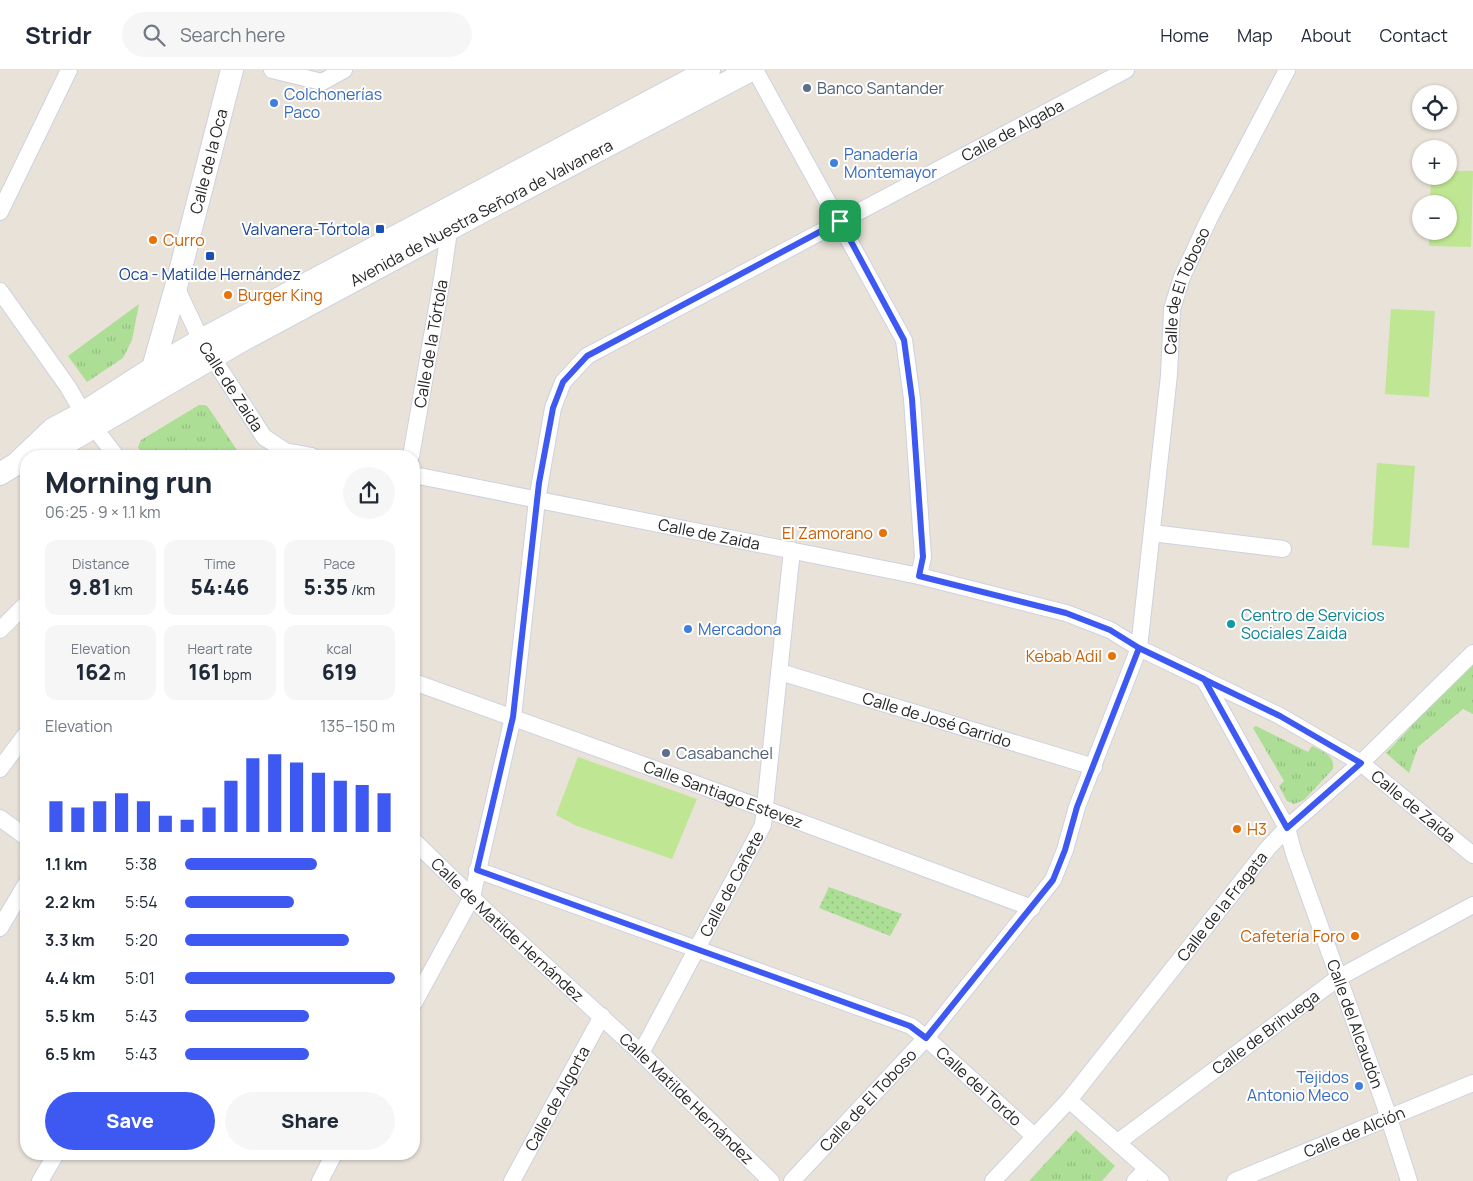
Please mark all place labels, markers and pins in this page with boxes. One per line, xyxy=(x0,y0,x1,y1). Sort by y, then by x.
place label: Banco Santander xyxy=(817,77,944,99)
marker: Banco Santander xyxy=(801,82,813,94)
place label: Colchonerías Paco xyxy=(284,83,382,123)
marker: Colchonerías Paco xyxy=(268,97,280,109)
place label: Panadería Montemayor xyxy=(844,143,937,183)
marker: Panadería Montemayor xyxy=(828,157,840,169)
pin xyxy=(819,200,861,242)
place label: Valvanera-Tórtola xyxy=(242,218,370,240)
marker: Valvanera-Tórtola xyxy=(374,223,386,235)
place label: Curro xyxy=(163,229,205,251)
marker: Curro xyxy=(147,234,159,246)
marker: Oca - Matilde Hernández xyxy=(204,250,216,262)
place label: Oca - Matilde Hernández xyxy=(119,263,301,285)
place label: Burger King xyxy=(238,284,323,306)
marker: Burger King xyxy=(222,289,234,301)
place label: El Zamorano xyxy=(782,522,873,544)
marker: El Zamorano xyxy=(877,527,889,539)
place label: Centro de Servicios Sociales Zaida xyxy=(1241,604,1385,644)
place label: Mercadona xyxy=(698,618,781,640)
marker: Centro de Servicios Sociales Zaida xyxy=(1225,618,1237,630)
marker: Mercadona xyxy=(682,623,694,635)
place label: Kebab Adil xyxy=(1026,645,1102,667)
marker: Kebab Adil xyxy=(1106,650,1118,662)
place label: Casabanchel xyxy=(676,742,773,764)
marker: Casabanchel xyxy=(660,747,672,759)
place label: H3 xyxy=(1247,818,1267,840)
marker: H3 xyxy=(1231,823,1243,835)
place label: Cafetería Foro xyxy=(1241,925,1345,947)
marker: Cafetería Foro xyxy=(1349,930,1361,942)
place label: Tejidos Antonio Meco xyxy=(1247,1066,1349,1106)
marker: Tejidos Antonio Meco xyxy=(1353,1080,1365,1092)

